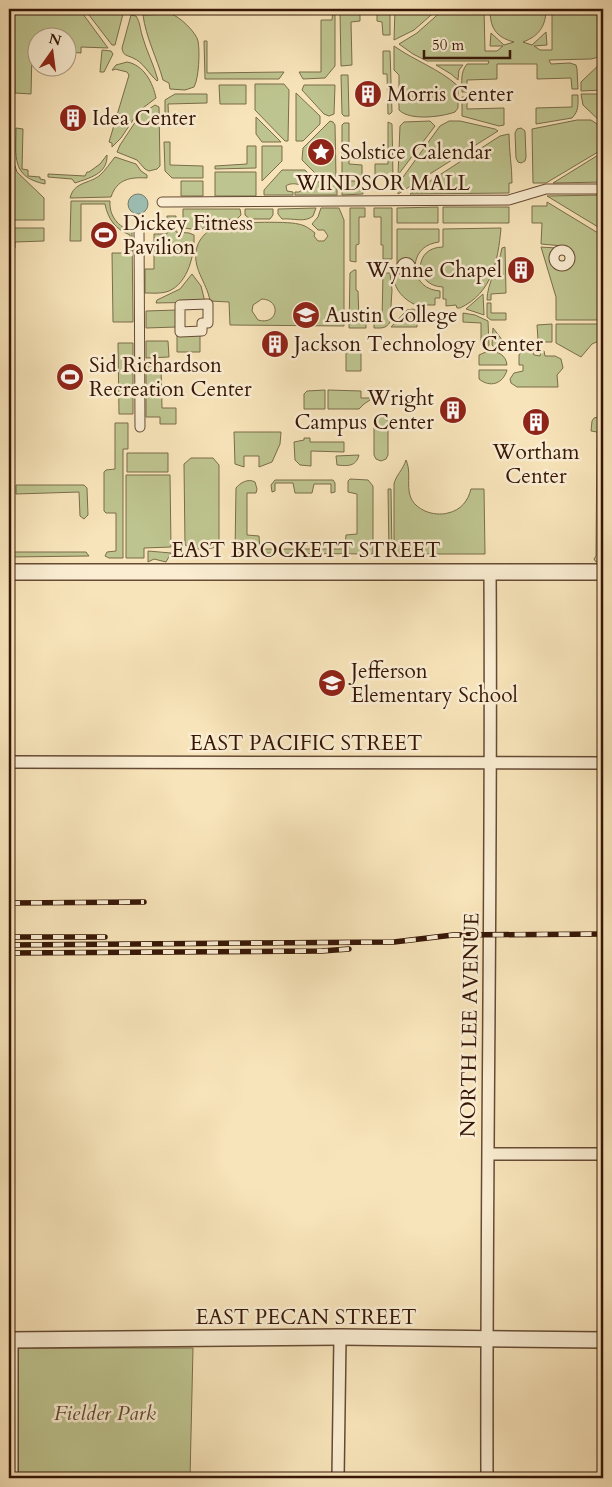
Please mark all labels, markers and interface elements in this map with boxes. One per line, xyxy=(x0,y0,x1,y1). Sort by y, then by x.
north arrow xyxy=(28,28,78,78)
scale bar xyxy=(424,28,511,60)
text: N xyxy=(47,29,63,51)
text: 50 m xyxy=(432,35,464,55)
building icon: Morris Center xyxy=(353,79,383,109)
place label: Morris Center xyxy=(387,80,514,109)
building icon: Idea Center xyxy=(58,103,88,133)
place label: Idea Center xyxy=(92,104,196,133)
place icon: Solstice Calendar xyxy=(306,137,336,167)
place label: Solstice Calendar xyxy=(340,138,492,167)
street label: WINDSOR MALL xyxy=(295,169,470,198)
place label: Dickey Fitness Pavilion xyxy=(123,209,253,262)
sports icon: Dickey Fitness Pavilion xyxy=(89,220,119,250)
building icon: Wynne Chapel xyxy=(506,255,536,285)
place label: Wynne Chapel xyxy=(365,256,502,285)
school or university icon: Austin College xyxy=(291,300,321,330)
place label: Austin College xyxy=(325,301,458,330)
building icon: Jackson Technology Center xyxy=(260,329,290,359)
place label: Jackson Technology Center xyxy=(291,330,543,359)
place label: Sid Richardson Recreation Center xyxy=(89,351,252,404)
sports icon: Sid Richardson Recreation Center xyxy=(55,362,85,392)
place label: Wright Campus Center xyxy=(294,384,434,437)
building icon: Wright Campus Center xyxy=(438,395,468,425)
building icon: Wortham Center xyxy=(521,407,551,437)
place label: Wortham Center xyxy=(491,438,580,491)
street label: EAST BROCKETT STREET xyxy=(171,536,441,565)
place label: Jefferson Elementary School xyxy=(348,657,518,710)
school or university icon: Jefferson Elementary School xyxy=(317,668,347,698)
street label: EAST PACIFIC STREET xyxy=(190,729,422,758)
street label: NORTH LEE AVENUE xyxy=(454,912,486,1138)
street label: EAST PECAN STREET xyxy=(195,1303,417,1332)
park label: Fielder Park xyxy=(54,1399,157,1428)

